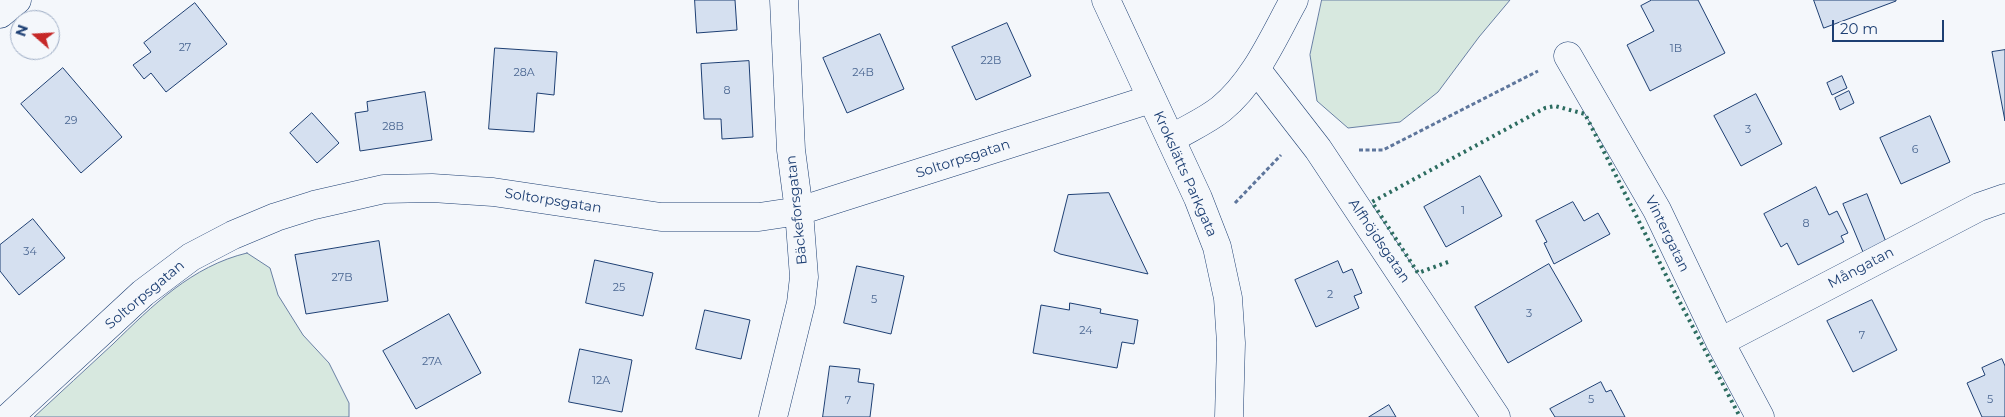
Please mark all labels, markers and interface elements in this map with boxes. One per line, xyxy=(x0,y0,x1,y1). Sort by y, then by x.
north arrow xyxy=(10,10,60,60)
scale bar xyxy=(1835,10,1948,42)
text: 20 m xyxy=(1840,19,1878,38)
text: N xyxy=(11,22,32,39)
house number: 27 xyxy=(179,41,191,55)
house number: 1B xyxy=(1670,42,1682,56)
house number: 22B xyxy=(981,54,1001,68)
house number: 28A xyxy=(513,66,535,80)
house number: 24B xyxy=(852,66,874,80)
house number: 8 xyxy=(723,84,731,98)
street label: Krokslätts Parkgata xyxy=(1150,109,1220,239)
house number: 29 xyxy=(65,114,77,128)
house number: 28B xyxy=(382,120,404,134)
house number: 3 xyxy=(1745,123,1751,137)
street label: Soltorpsgatan xyxy=(914,136,1012,182)
house number: 6 xyxy=(1912,143,1918,157)
street label: Bäckeforsgatan xyxy=(783,154,811,266)
street label: Soltorpsgatan xyxy=(503,185,603,217)
street label: Vintergatan xyxy=(1641,193,1693,275)
street label: Alfhöjdsgatan xyxy=(1345,196,1413,286)
house number: 1 xyxy=(1461,204,1465,218)
house number: 8 xyxy=(1802,217,1810,231)
street label: Mångatan xyxy=(1825,244,1897,292)
house number: 34 xyxy=(23,245,37,259)
street label: Soltorpsgatan xyxy=(102,257,188,333)
house number: 27B xyxy=(332,271,352,285)
house number: 25 xyxy=(613,281,625,295)
house number: 2 xyxy=(1327,288,1333,302)
house number: 5 xyxy=(871,293,877,307)
house number: 3 xyxy=(1526,307,1532,321)
house number: 24 xyxy=(1079,324,1093,338)
house number: 7 xyxy=(1859,329,1865,343)
house number: 27A xyxy=(422,355,442,369)
house number: 12A xyxy=(592,374,610,388)
house number: 5 xyxy=(1588,393,1594,407)
house number: 5 xyxy=(1987,393,1993,407)
house number: 7 xyxy=(845,394,851,408)

